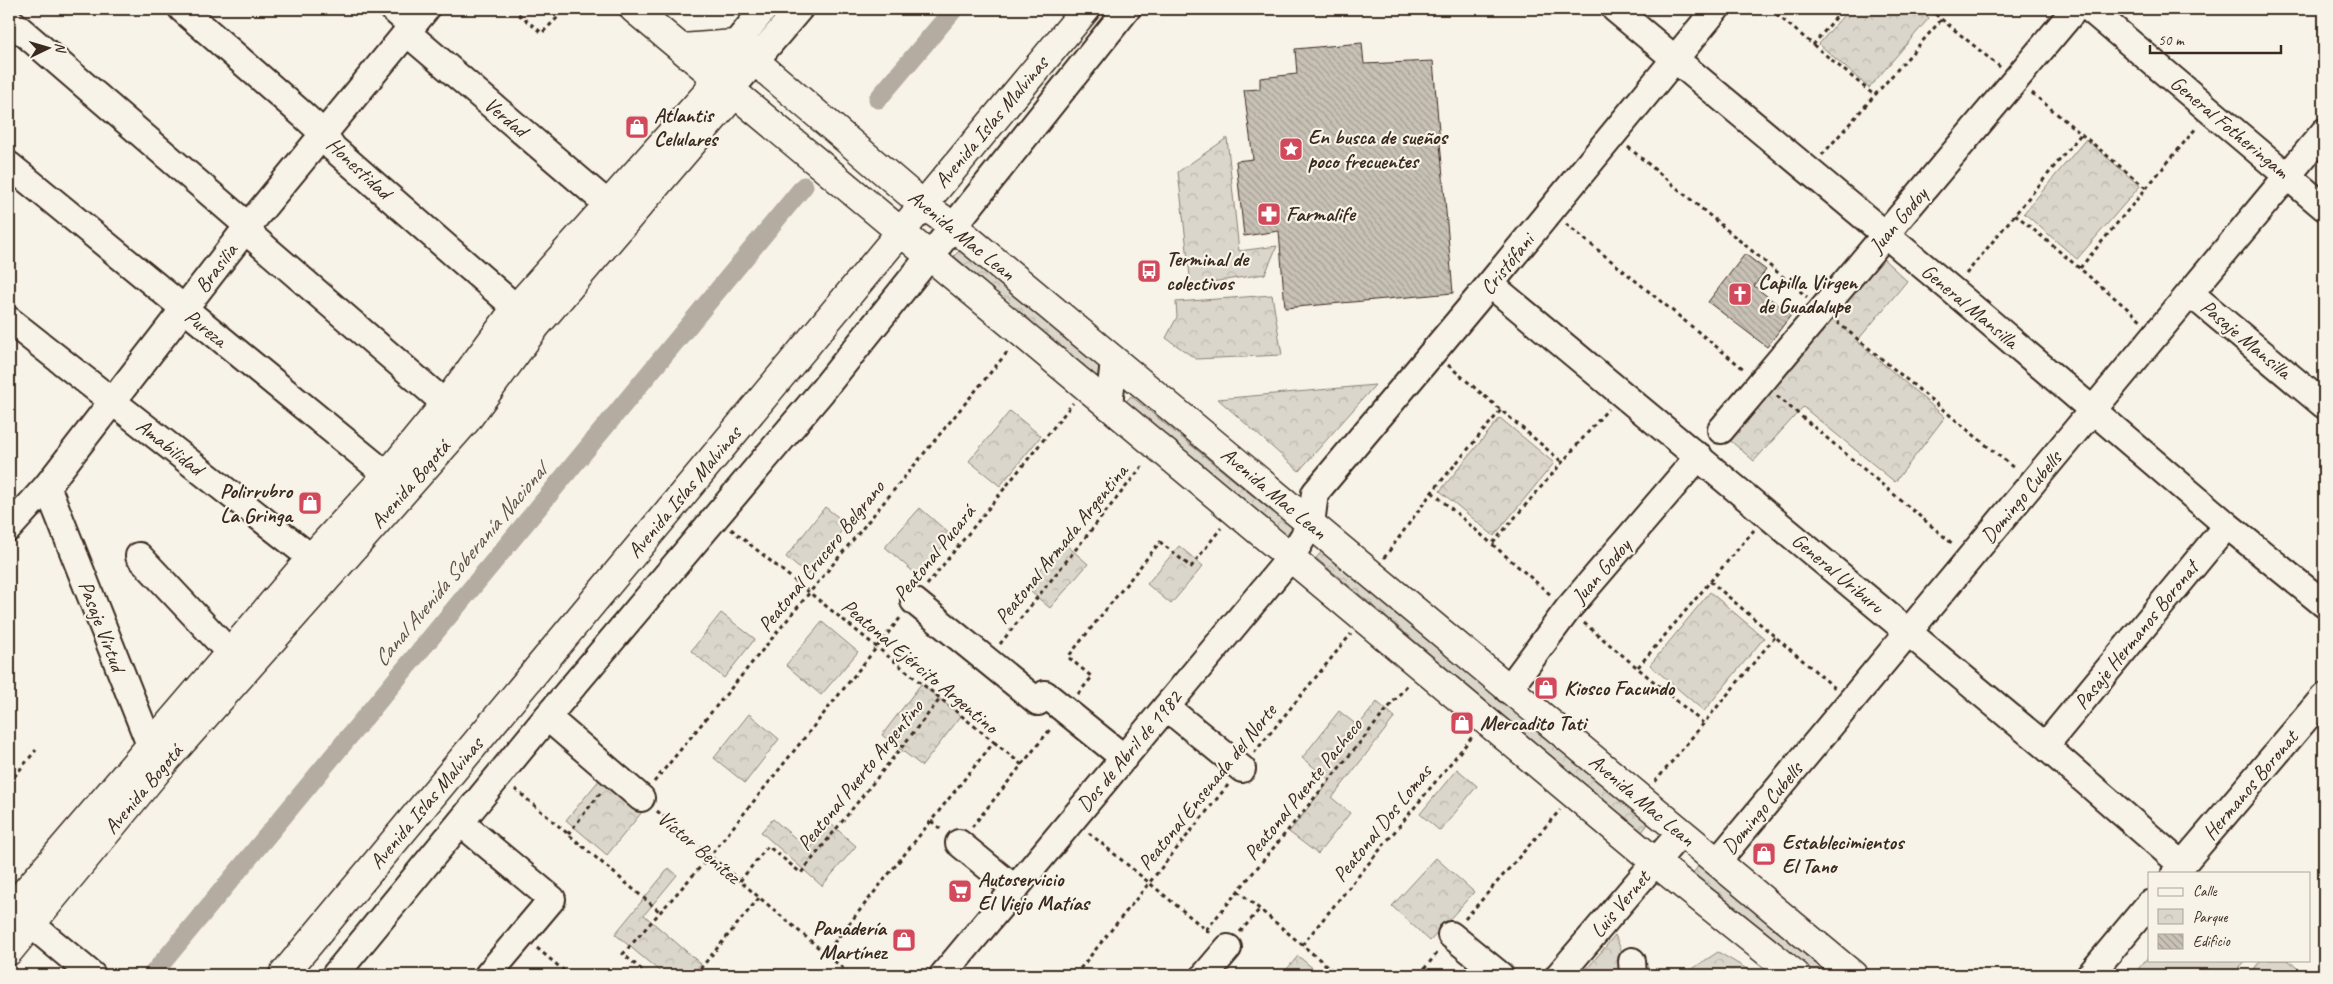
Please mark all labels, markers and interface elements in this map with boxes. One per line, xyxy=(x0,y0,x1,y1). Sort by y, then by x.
north arrow xyxy=(22,22,72,72)
scale bar xyxy=(2150,22,2282,54)
text: 50 m xyxy=(2158,31,2185,50)
text: N xyxy=(52,42,70,54)
street label: Avenida Islas Malvinas xyxy=(928,50,1055,193)
street label: General Fotheringam xyxy=(2165,70,2296,185)
street label: Verdad xyxy=(479,91,535,144)
place label: Atlantis Celulares xyxy=(654,102,720,152)
shop icon: Atlantis Celulares xyxy=(624,114,650,140)
place label: En busca de sueños poco frecuentes xyxy=(1308,124,1449,174)
street label: Honestidad xyxy=(321,131,400,207)
place icon: En busca de sueños poco frecuentes xyxy=(1278,136,1304,162)
street label: Juan Godoy xyxy=(1863,181,1934,259)
street label: Avenida Mac Lean xyxy=(903,184,1021,286)
pharmacy icon: Farmalife xyxy=(1256,201,1282,227)
place label: Farmalife xyxy=(1286,201,1357,227)
street label: Cristófani xyxy=(1474,226,1542,300)
street label: Brasilia xyxy=(189,237,244,298)
place label: Terminal de colectivos xyxy=(1166,246,1250,296)
bus stop icon: Terminal de colectivos xyxy=(1136,258,1162,284)
street label: General Mansilla xyxy=(1916,258,2026,356)
place label: Capilla Virgen de Guadalupe xyxy=(1758,269,1858,319)
church icon: Capilla Virgen de Guadalupe xyxy=(1727,281,1753,307)
street label: Pasaje Mansilla xyxy=(2195,294,2298,386)
street label: Pureza xyxy=(180,303,234,354)
street label: Amabilidad xyxy=(131,413,212,483)
street label: Avenida Islas Malvinas xyxy=(621,420,748,563)
street label: Avenida Bogotá xyxy=(364,433,457,534)
street label: Avenida Mac Lean xyxy=(1216,441,1333,545)
street label: Domingo Cubells xyxy=(1975,444,2068,548)
water label: Canal Avenida Soberanía Nacional xyxy=(367,453,557,672)
street label: Peatonal Armada Argentina xyxy=(989,457,1135,629)
street label: Peatonal Crucero Belgrano xyxy=(752,474,891,637)
place label: Polirrubro La Gringa xyxy=(220,478,294,528)
shop icon: Polirrubro La Gringa xyxy=(297,490,323,516)
street label: Peatonal Pucará xyxy=(887,498,982,606)
street label: General Uriburu xyxy=(1787,527,1890,620)
street label: Juan Godoy xyxy=(1565,532,1637,610)
street label: Pasaje Hermanos Boronat xyxy=(2068,553,2206,715)
street label: Pasaje Virtud xyxy=(73,577,132,678)
street label: Peatonal Ejército Argentino xyxy=(836,593,1005,741)
shop icon: Kiosco Facundo xyxy=(1533,675,1559,701)
place label: Kiosco Facundo xyxy=(1564,675,1676,701)
street label: Dos de Abril de 1982 xyxy=(1071,684,1188,817)
street label: Peatonal Puerto Argentino xyxy=(791,693,930,856)
street label: Peatonal Ensenada del Norte xyxy=(1132,697,1283,875)
shop icon: Mercadito Tati xyxy=(1449,710,1475,736)
place label: Mercadito Tati xyxy=(1480,710,1589,736)
street label: Peatonal Puente Pacheco xyxy=(1238,712,1369,865)
street label: Hermanos Boronat xyxy=(2197,723,2305,845)
street label: Avenida Islas Malvinas xyxy=(363,731,490,874)
street label: Avenida Bogotá xyxy=(98,738,189,839)
street label: Avenida Mac Lean xyxy=(1584,748,1701,852)
street label: Domingo Cubells xyxy=(1716,755,1809,859)
street label: Peatonal Dos Lomas xyxy=(1327,758,1438,887)
street label: Víctor Benítez xyxy=(652,805,748,891)
place label: Establecimientos El Tano xyxy=(1782,829,1906,879)
shop icon: Establecimientos El Tano xyxy=(1751,841,1777,867)
street label: Luis Vernet xyxy=(1585,864,1657,943)
place label: Autoservicio El Viejo Matías xyxy=(978,866,1092,916)
legend xyxy=(2148,872,2310,962)
supermarket icon: Autoservicio El Viejo Matías xyxy=(947,878,973,904)
text: Calle xyxy=(2193,882,2218,901)
text: Parque xyxy=(2193,908,2229,927)
place label: Panadería Martínez xyxy=(813,915,888,965)
shop icon: Panadería Martínez xyxy=(891,927,917,953)
text: Edificio xyxy=(2193,932,2231,951)

